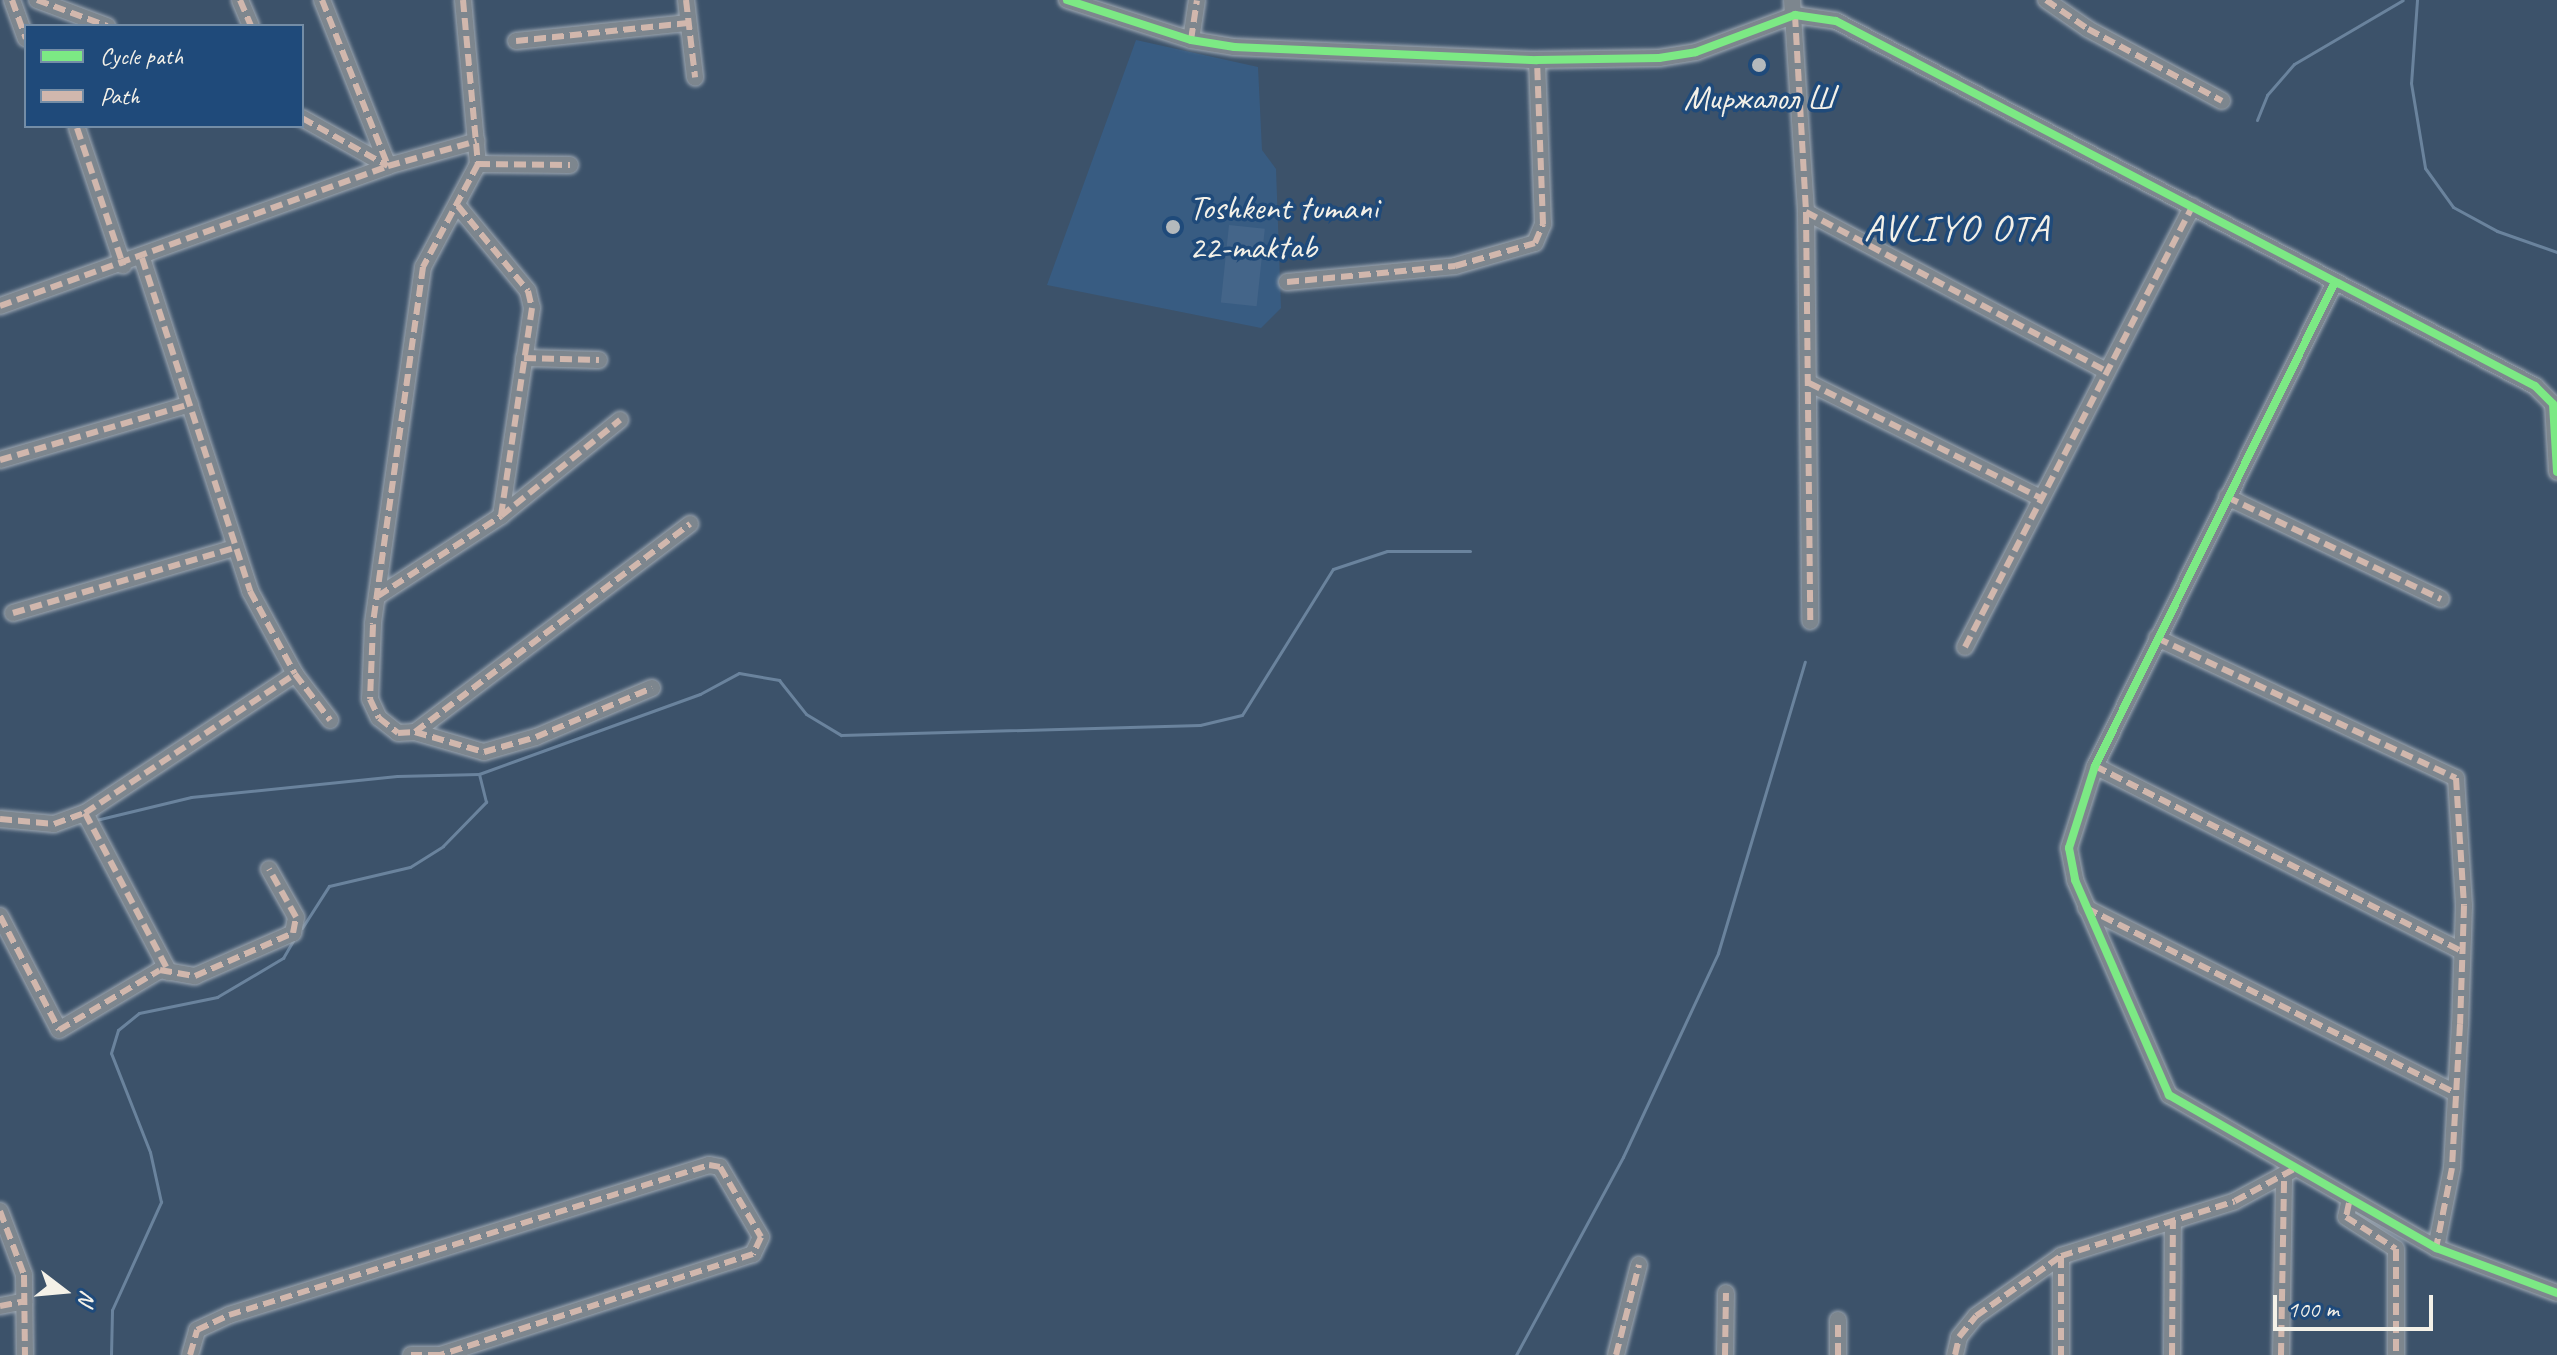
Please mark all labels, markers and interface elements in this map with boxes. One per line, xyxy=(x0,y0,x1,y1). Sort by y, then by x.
legend xyxy=(24,24,304,128)
text: Cycle path xyxy=(100,41,183,71)
marker: Миржалол Ш xyxy=(1750,56,1768,74)
place label: Миржалол Ш xyxy=(1684,78,1834,118)
text: Path xyxy=(100,81,140,111)
place label: Toshkent tumani 22-maktab xyxy=(1189,187,1379,266)
district label: AVLIYO OTA xyxy=(1864,205,2050,251)
marker: Toshkent tumani 22-maktab xyxy=(1164,218,1182,236)
north arrow xyxy=(24,1251,104,1331)
scale bar xyxy=(2277,1279,2437,1329)
text: N xyxy=(72,1287,102,1308)
text: 100 m xyxy=(2287,1294,2339,1324)

